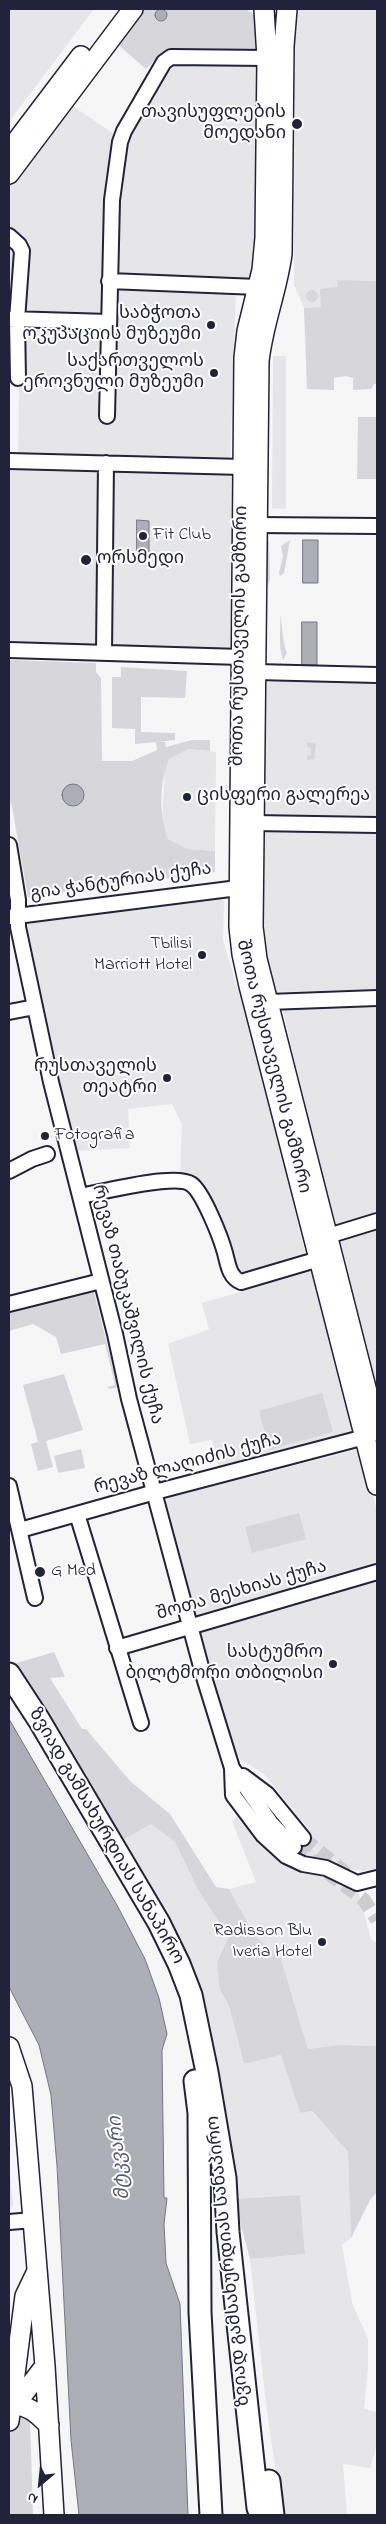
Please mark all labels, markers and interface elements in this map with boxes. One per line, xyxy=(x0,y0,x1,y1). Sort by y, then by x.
place label: თავისუფლების მოედანი xyxy=(141,103,286,146)
marker: თავისუფლების მოედანი xyxy=(290,117,304,131)
place label: საბჭოთა ოკუპაციის მუზეუმი xyxy=(22,304,201,346)
marker: საბჭოთა ოკუპაციის მუზეუმი xyxy=(205,319,217,331)
place label: საქართველოს ეროვნული მუზეუმი xyxy=(23,352,204,394)
marker: საქართველოს ეროვნული მუზეუმი xyxy=(208,367,220,379)
street label: შოთა რუსთაველის გამზირი xyxy=(228,506,254,766)
place label: Fit Club xyxy=(153,525,211,547)
marker: Fit Club xyxy=(137,530,149,542)
place label: ორსმედი xyxy=(97,549,184,571)
marker: ორსმედი xyxy=(79,553,93,567)
place label: ცისფერი გალერეა xyxy=(197,786,370,808)
marker: ცისფერი გალერეა xyxy=(181,791,193,803)
street label: გია ჭანტურიას ქუჩა xyxy=(29,860,213,906)
place label: Tbilisi Marriott Hotel xyxy=(94,934,192,976)
street label: შოთა რუსთაველის გამზირი xyxy=(230,938,314,1196)
marker: Tbilisi Marriott Hotel xyxy=(196,949,208,961)
place label: რუსთაველის თეატრი xyxy=(34,1057,157,1100)
marker: რუსთაველის თეატრი xyxy=(161,1072,173,1084)
place label: Fotografia xyxy=(55,1125,135,1147)
marker: Fotografia xyxy=(39,1130,51,1142)
street label: რევაზ თაბუკაშვილის ქუჩა xyxy=(86,1183,166,1427)
street label: რევაზ ლაღიძის ქუჩა xyxy=(92,1430,284,1500)
street label: შოთა მესხიას ქუჩა xyxy=(154,1557,330,1627)
place label: G Med xyxy=(51,1561,96,1583)
marker: G Med xyxy=(33,1565,47,1579)
place label: სასტუმრო ბილტმორი თბილისი xyxy=(125,1643,323,1686)
marker: სასტუმრო ბილტმორი თბილისი xyxy=(327,1658,339,1670)
street label: ზვიად გამსახურდიას სანაპირო xyxy=(23,1705,187,1969)
place label: Radisson Blu Iveria Hotel xyxy=(214,1921,312,1964)
marker: Radisson Blu Iveria Hotel xyxy=(316,1936,328,1948)
street label: ზვიად გამსახურდიას სანაპირო xyxy=(204,2114,256,2408)
water label: მტკვარი xyxy=(105,2115,137,2201)
north arrow xyxy=(15,2459,65,2509)
text: N xyxy=(24,2486,42,2509)

